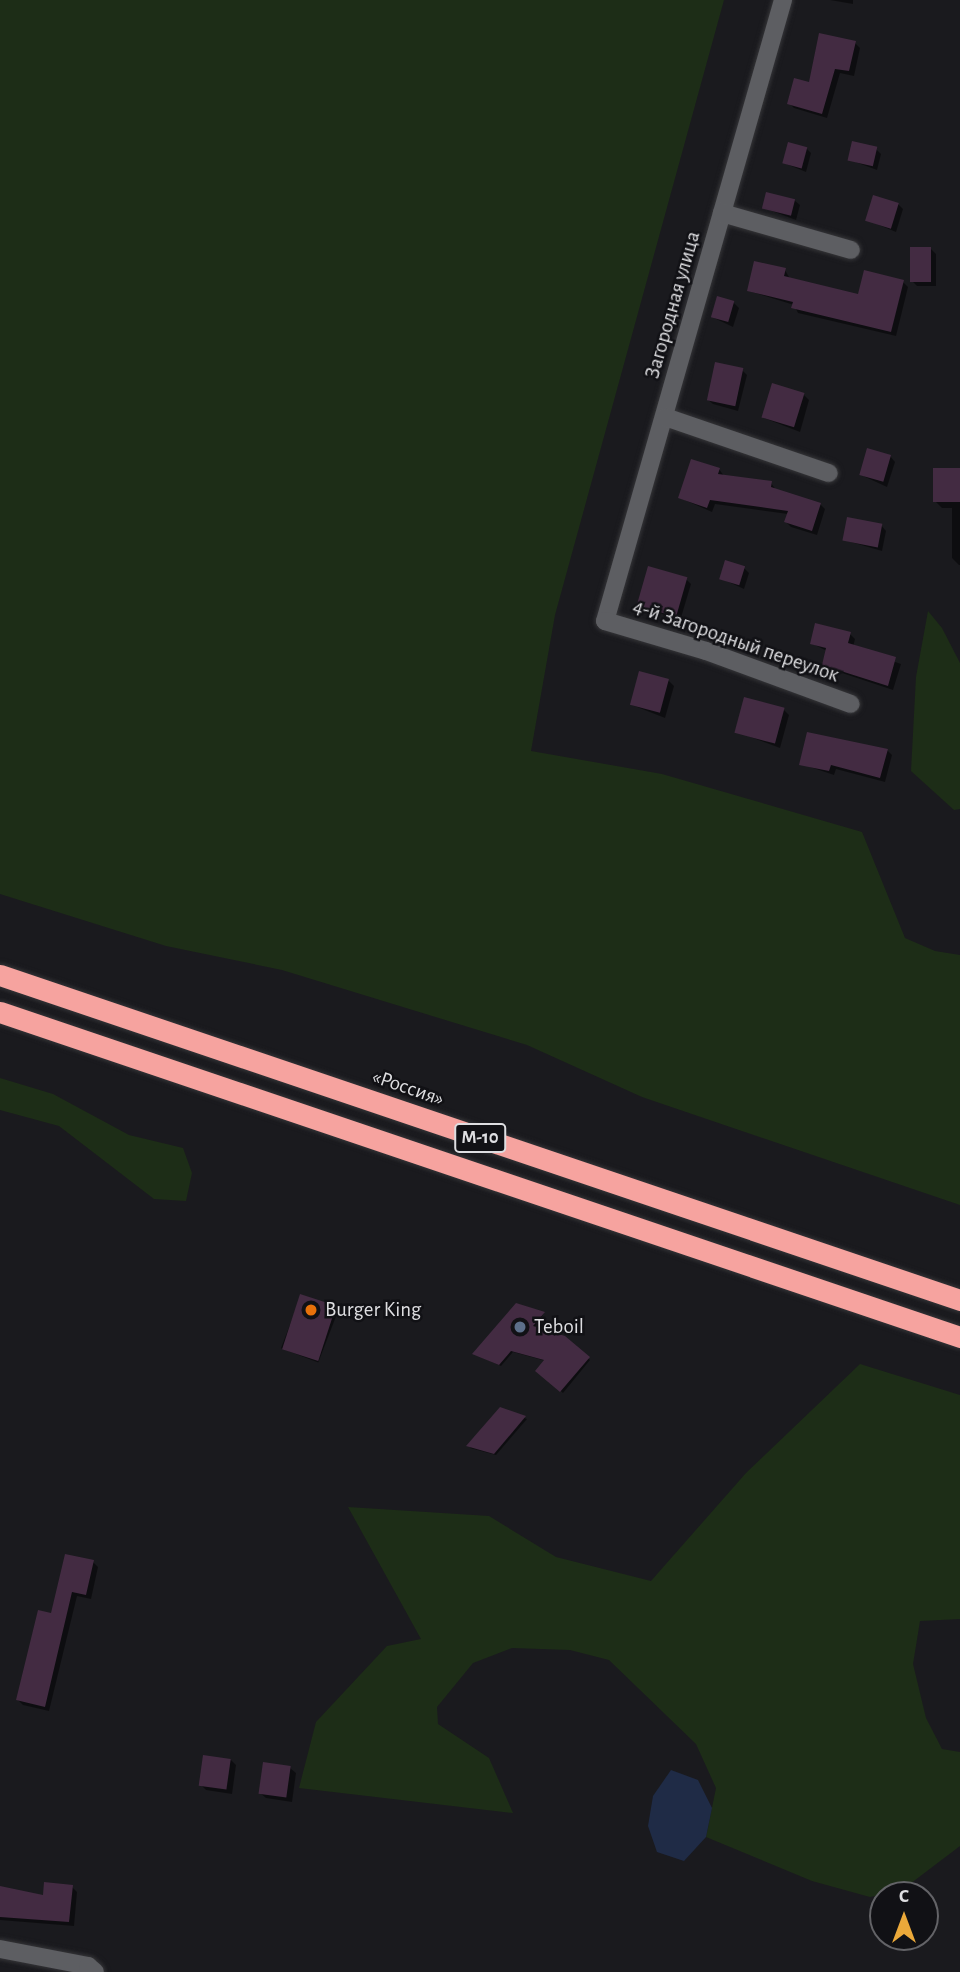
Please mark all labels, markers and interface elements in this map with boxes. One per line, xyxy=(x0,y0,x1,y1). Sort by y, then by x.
street label: Загородная улица xyxy=(640,228,706,382)
street label: 4-й Загородный переулок xyxy=(630,594,842,688)
street label: «Россия» xyxy=(369,1064,447,1112)
road number: М-10 xyxy=(454,1122,506,1154)
place label: Burger King xyxy=(325,1297,421,1323)
marker: Burger King xyxy=(303,1302,319,1318)
place label: Teboil xyxy=(534,1314,584,1340)
marker: Teboil xyxy=(512,1319,528,1335)
north arrow xyxy=(869,1881,939,1951)
text: С xyxy=(899,1887,909,1906)

